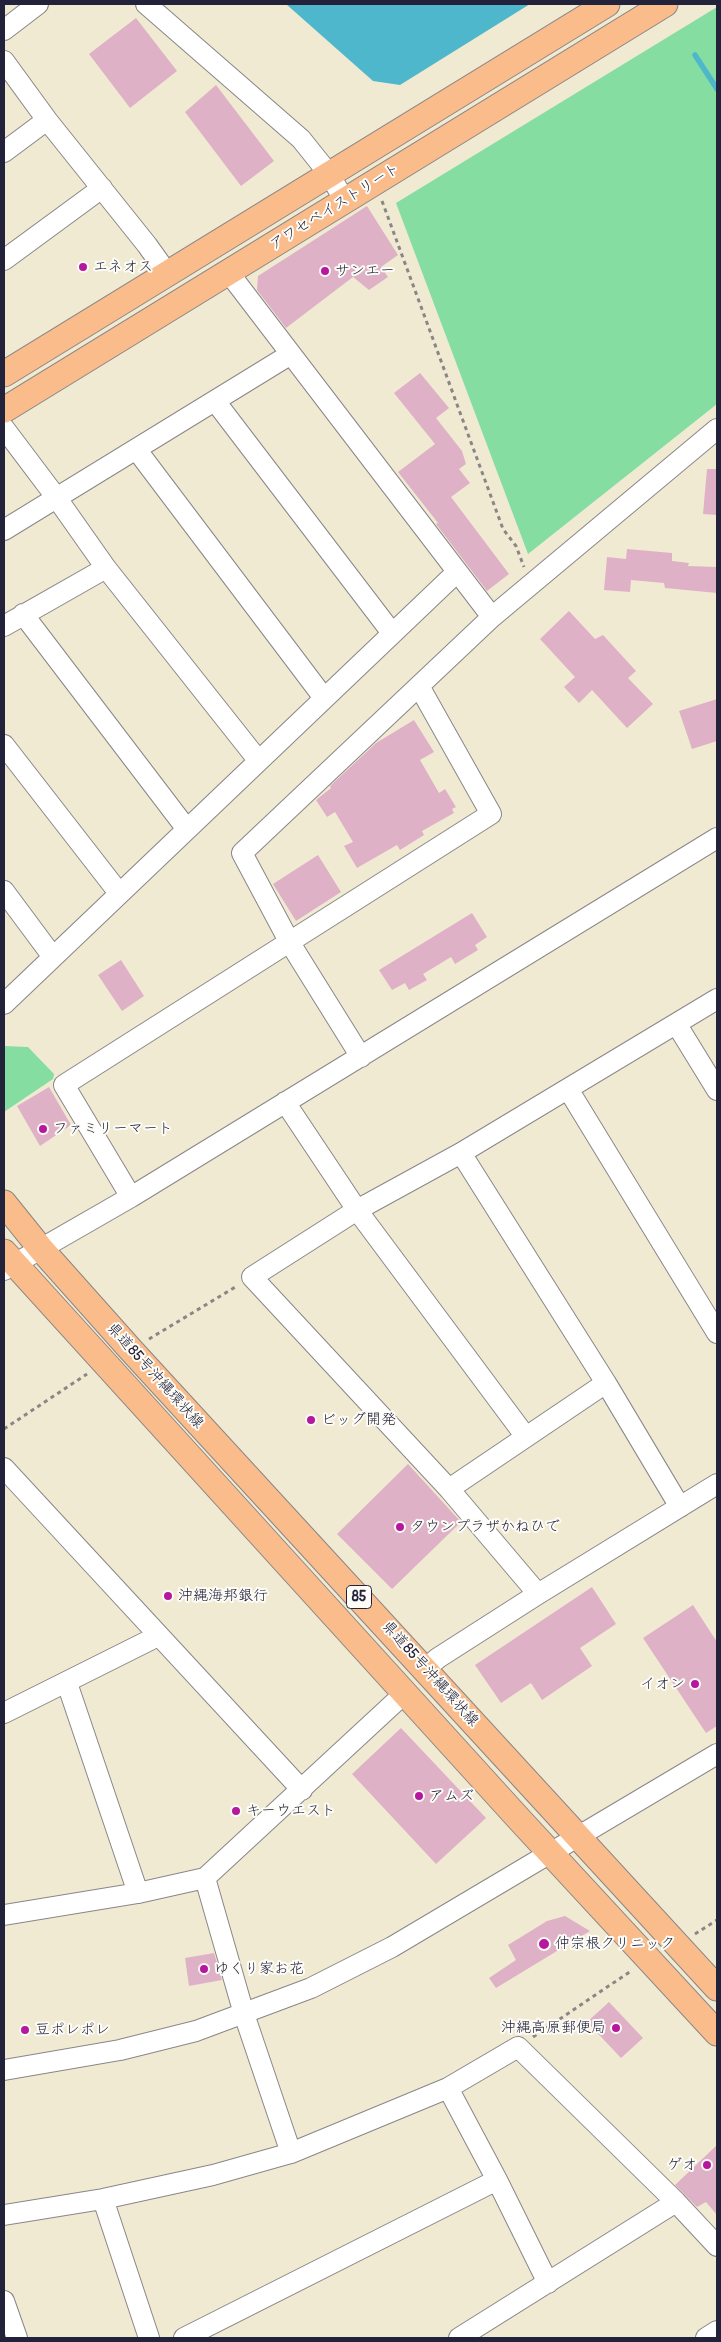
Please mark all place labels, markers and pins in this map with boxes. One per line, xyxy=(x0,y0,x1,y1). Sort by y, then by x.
place label: エネオス xyxy=(93,258,153,276)
marker: エネオス xyxy=(77,261,89,273)
place label: サンエー xyxy=(335,262,395,280)
marker: サンエー xyxy=(319,265,331,277)
place label: ファミリーマート xyxy=(53,1120,173,1138)
marker: ファミリーマート xyxy=(37,1123,49,1135)
place label: ビッグ開発 xyxy=(321,1411,396,1429)
marker: ビッグ開発 xyxy=(305,1414,317,1426)
place label: タウンプラザかねひで xyxy=(410,1518,560,1536)
marker: タウンプラザかねひで xyxy=(394,1521,406,1533)
place label: 沖縄海邦銀行 xyxy=(178,1587,268,1605)
marker: 沖縄海邦銀行 xyxy=(162,1590,174,1602)
place label: イオン xyxy=(640,1675,685,1693)
marker: イオン xyxy=(689,1678,701,1690)
place label: アムズ xyxy=(429,1787,474,1805)
marker: アムズ xyxy=(413,1790,425,1802)
place label: キーウエスト xyxy=(246,1802,336,1820)
marker: キーウエスト xyxy=(230,1805,242,1817)
place label: 仲宗根クリニック xyxy=(555,1935,675,1953)
marker: 仲宗根クリニック xyxy=(537,1937,551,1951)
place label: ゆくり家お花 xyxy=(214,1960,304,1978)
marker: ゆくり家お花 xyxy=(198,1963,210,1975)
place label: 沖縄高原郵便局 xyxy=(501,2019,606,2037)
place label: 豆ポレポレ xyxy=(35,2021,110,2039)
marker: 沖縄高原郵便局 xyxy=(610,2022,622,2034)
marker: 豆ポレポレ xyxy=(19,2024,31,2036)
place label: ゲオ xyxy=(667,2156,697,2174)
marker: ゲオ xyxy=(701,2159,713,2171)

